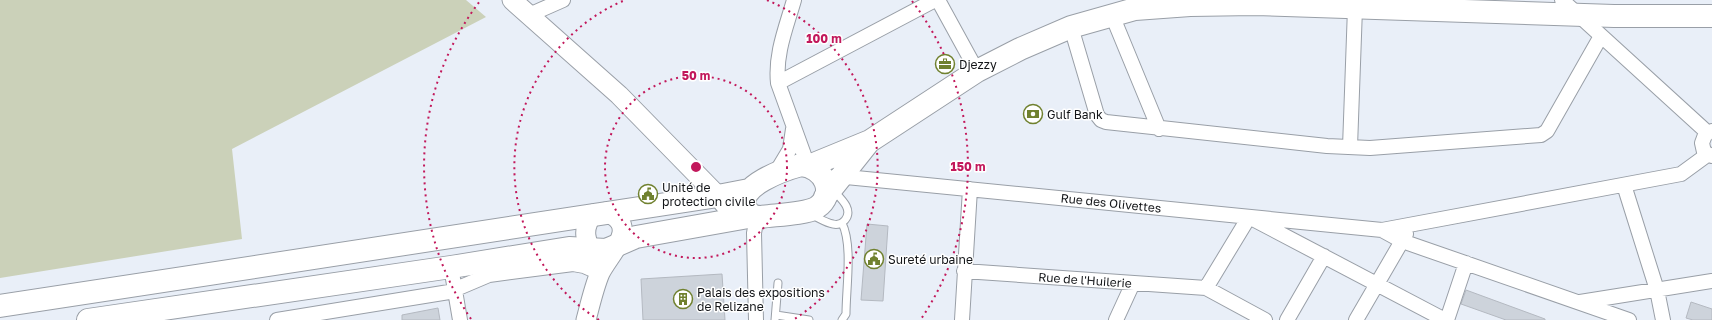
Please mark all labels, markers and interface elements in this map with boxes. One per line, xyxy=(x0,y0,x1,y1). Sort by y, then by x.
text: 100 m xyxy=(806,31,842,46)
office icon: Djezzy xyxy=(934,53,956,75)
place label: Djezzy xyxy=(959,57,997,72)
text: 50 m xyxy=(682,68,710,83)
bank icon: Gulf Bank xyxy=(1022,103,1044,125)
place label: Gulf Bank xyxy=(1047,107,1103,122)
text: 150 m xyxy=(951,159,985,174)
centre of rings xyxy=(689,160,703,174)
place label: Unité de protection civile xyxy=(662,180,755,209)
public building icon: Unité de protection civile xyxy=(637,183,659,205)
street label: Rue des Olivettes xyxy=(1060,190,1162,216)
public building icon: Sureté urbaine xyxy=(863,248,885,270)
place label: Sureté urbaine xyxy=(888,252,973,267)
street label: Rue de l'Huilerie xyxy=(1038,269,1132,291)
place label: Palais des expositions de Relizane xyxy=(697,285,825,314)
building icon: Palais des expositions de Relizane xyxy=(672,288,694,310)

